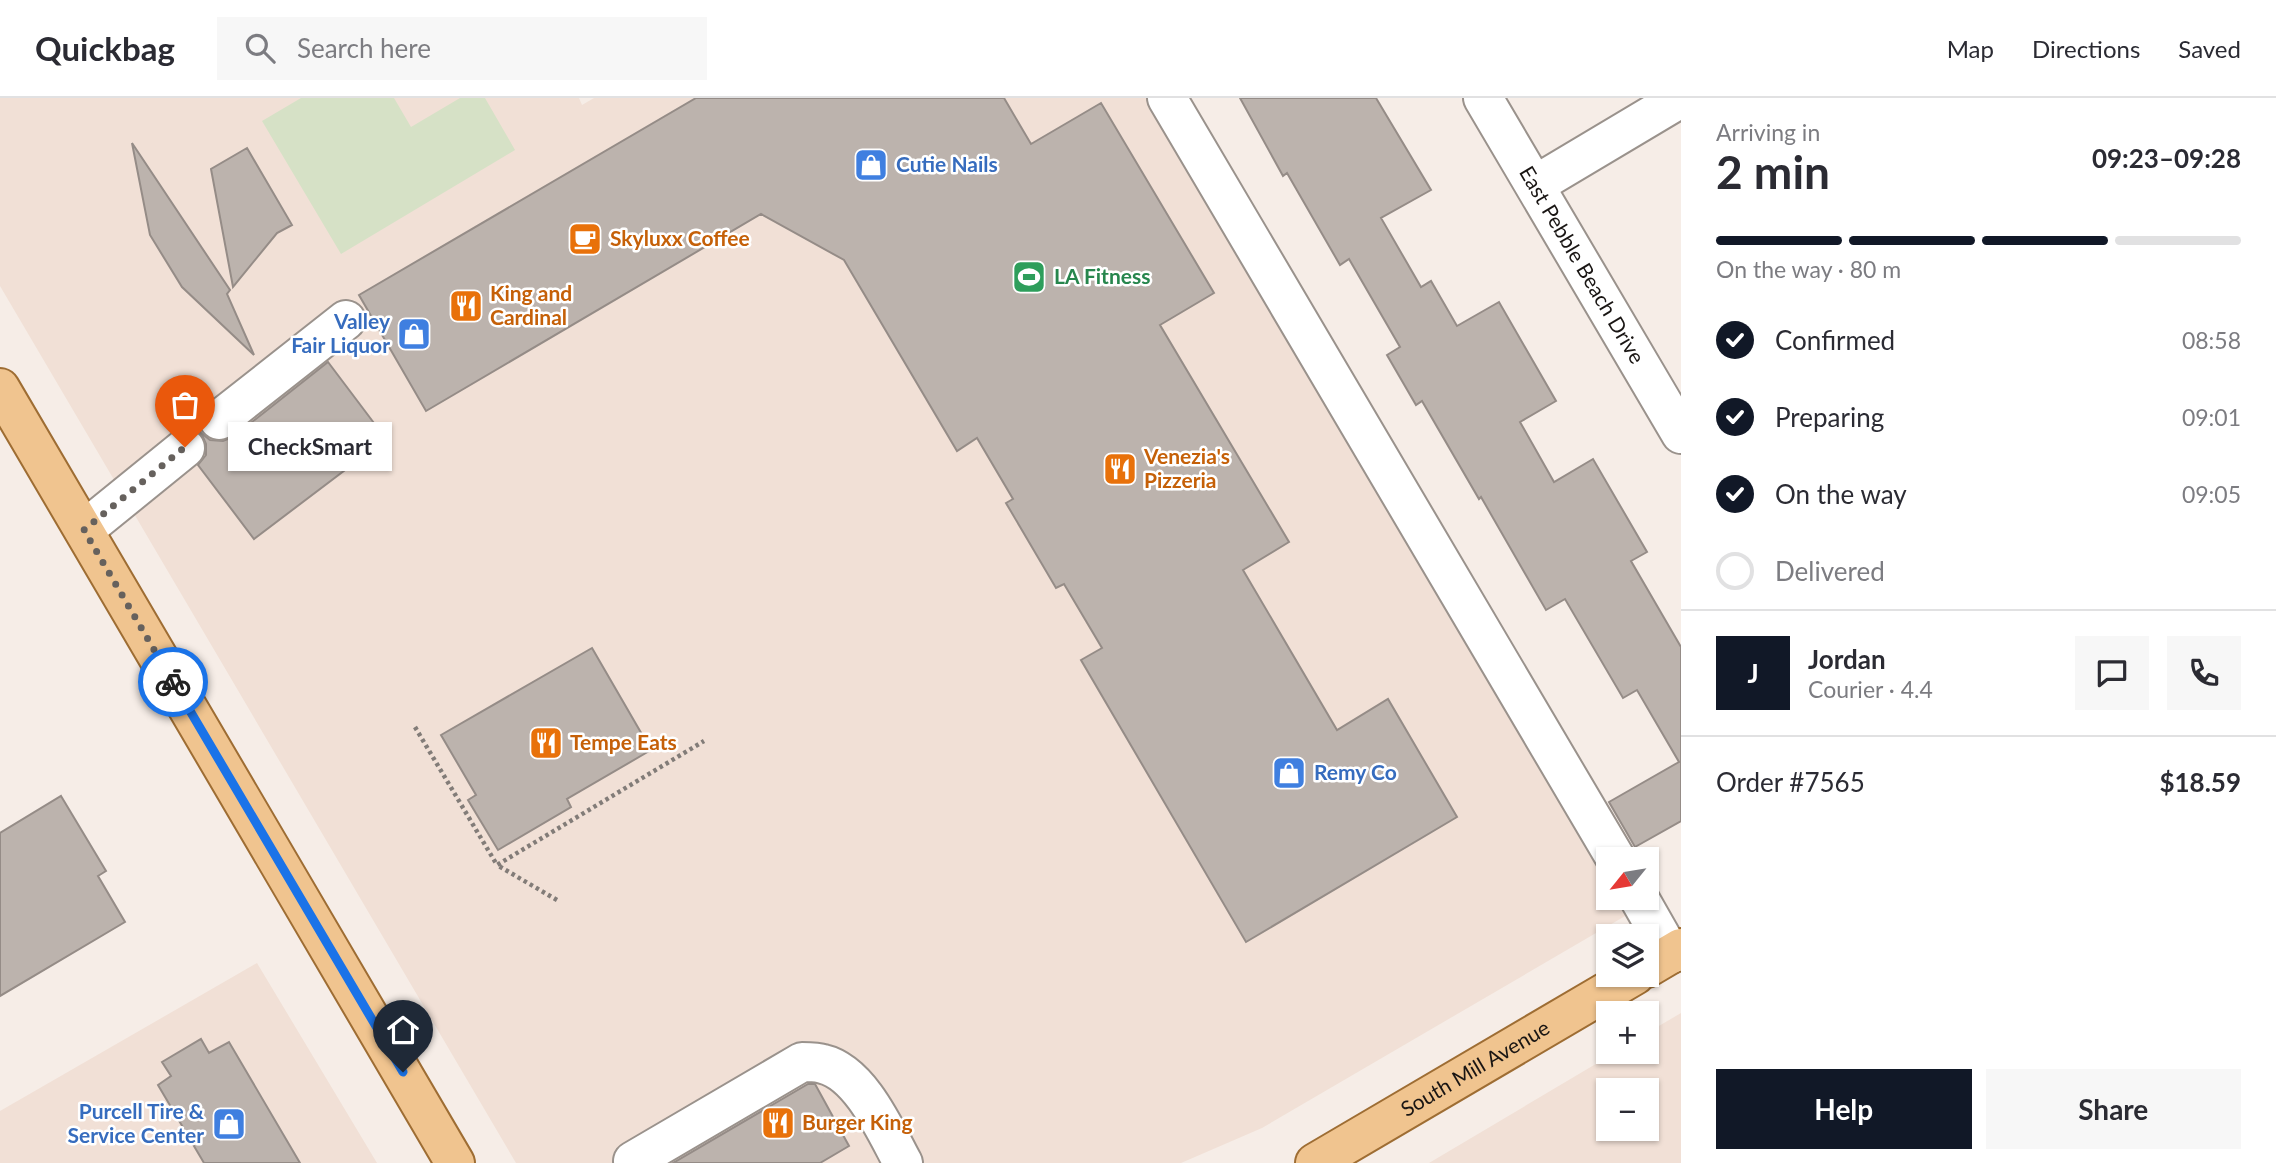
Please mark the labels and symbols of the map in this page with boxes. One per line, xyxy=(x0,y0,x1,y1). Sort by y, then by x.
shop icon: Cutie Nails xyxy=(852,146,890,184)
place label: Cutie Nails xyxy=(896,151,998,176)
street label: East Pebble Beach Drive xyxy=(1515,161,1651,368)
cafe icon: Skyluxx Coffee xyxy=(566,220,604,258)
place label: Skyluxx Coffee xyxy=(610,225,750,250)
sports icon: LA Fitness xyxy=(1010,258,1048,296)
place label: LA Fitness xyxy=(1054,263,1150,288)
place label: King and Cardinal xyxy=(490,280,572,329)
restaurant icon: King and Cardinal xyxy=(447,287,485,325)
place label: Valley Fair Liquor xyxy=(291,308,391,357)
shop icon: Valley Fair Liquor xyxy=(395,315,433,353)
pin xyxy=(155,375,215,447)
callout: CheckSmart xyxy=(227,422,392,472)
place label: Venezia's Pizzeria xyxy=(1143,443,1230,492)
restaurant icon: Venezia's Pizzeria xyxy=(1101,450,1139,488)
courier xyxy=(138,647,208,717)
restaurant icon: Tempe Eats xyxy=(527,724,565,762)
place label: Tempe Eats xyxy=(570,729,677,754)
shop icon: Remy Co xyxy=(1270,754,1308,792)
place label: Remy Co xyxy=(1314,759,1397,784)
north arrow xyxy=(1596,847,1659,910)
pin xyxy=(373,1000,433,1072)
street label: South Mill Avenue xyxy=(1396,1014,1553,1121)
place label: Purcell Tire & Service Center xyxy=(67,1098,205,1147)
restaurant icon: Burger King xyxy=(759,1104,797,1142)
shop icon: Purcell Tire & Service Center xyxy=(210,1105,248,1143)
place label: Burger King xyxy=(802,1109,912,1134)

